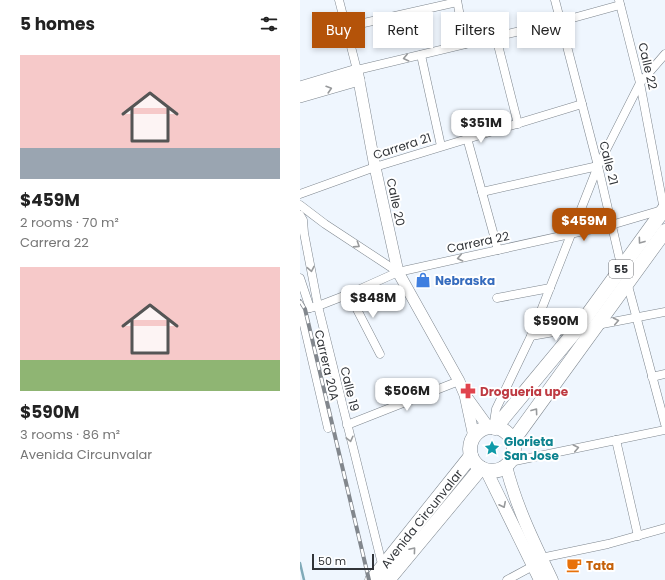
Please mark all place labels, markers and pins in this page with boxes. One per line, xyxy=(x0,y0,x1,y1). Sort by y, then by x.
pin: $351M xyxy=(453,110,509,144)
pin: $459M xyxy=(556,208,612,242)
shop icon: Nebraska xyxy=(414,271,432,289)
place label: Nebraska xyxy=(435,272,495,289)
pin: $848M xyxy=(345,285,401,319)
pin: $590M xyxy=(528,308,584,342)
pin: $506M xyxy=(379,378,435,412)
pharmacy icon: Drogueria upe xyxy=(459,382,477,400)
place label: Drogueria upe xyxy=(480,383,569,400)
place label: Glorieta San Jose xyxy=(504,433,559,464)
place icon: Glorieta San Jose xyxy=(483,439,501,457)
cafe icon: Tata xyxy=(565,556,583,574)
place label: Tata xyxy=(586,557,614,574)

